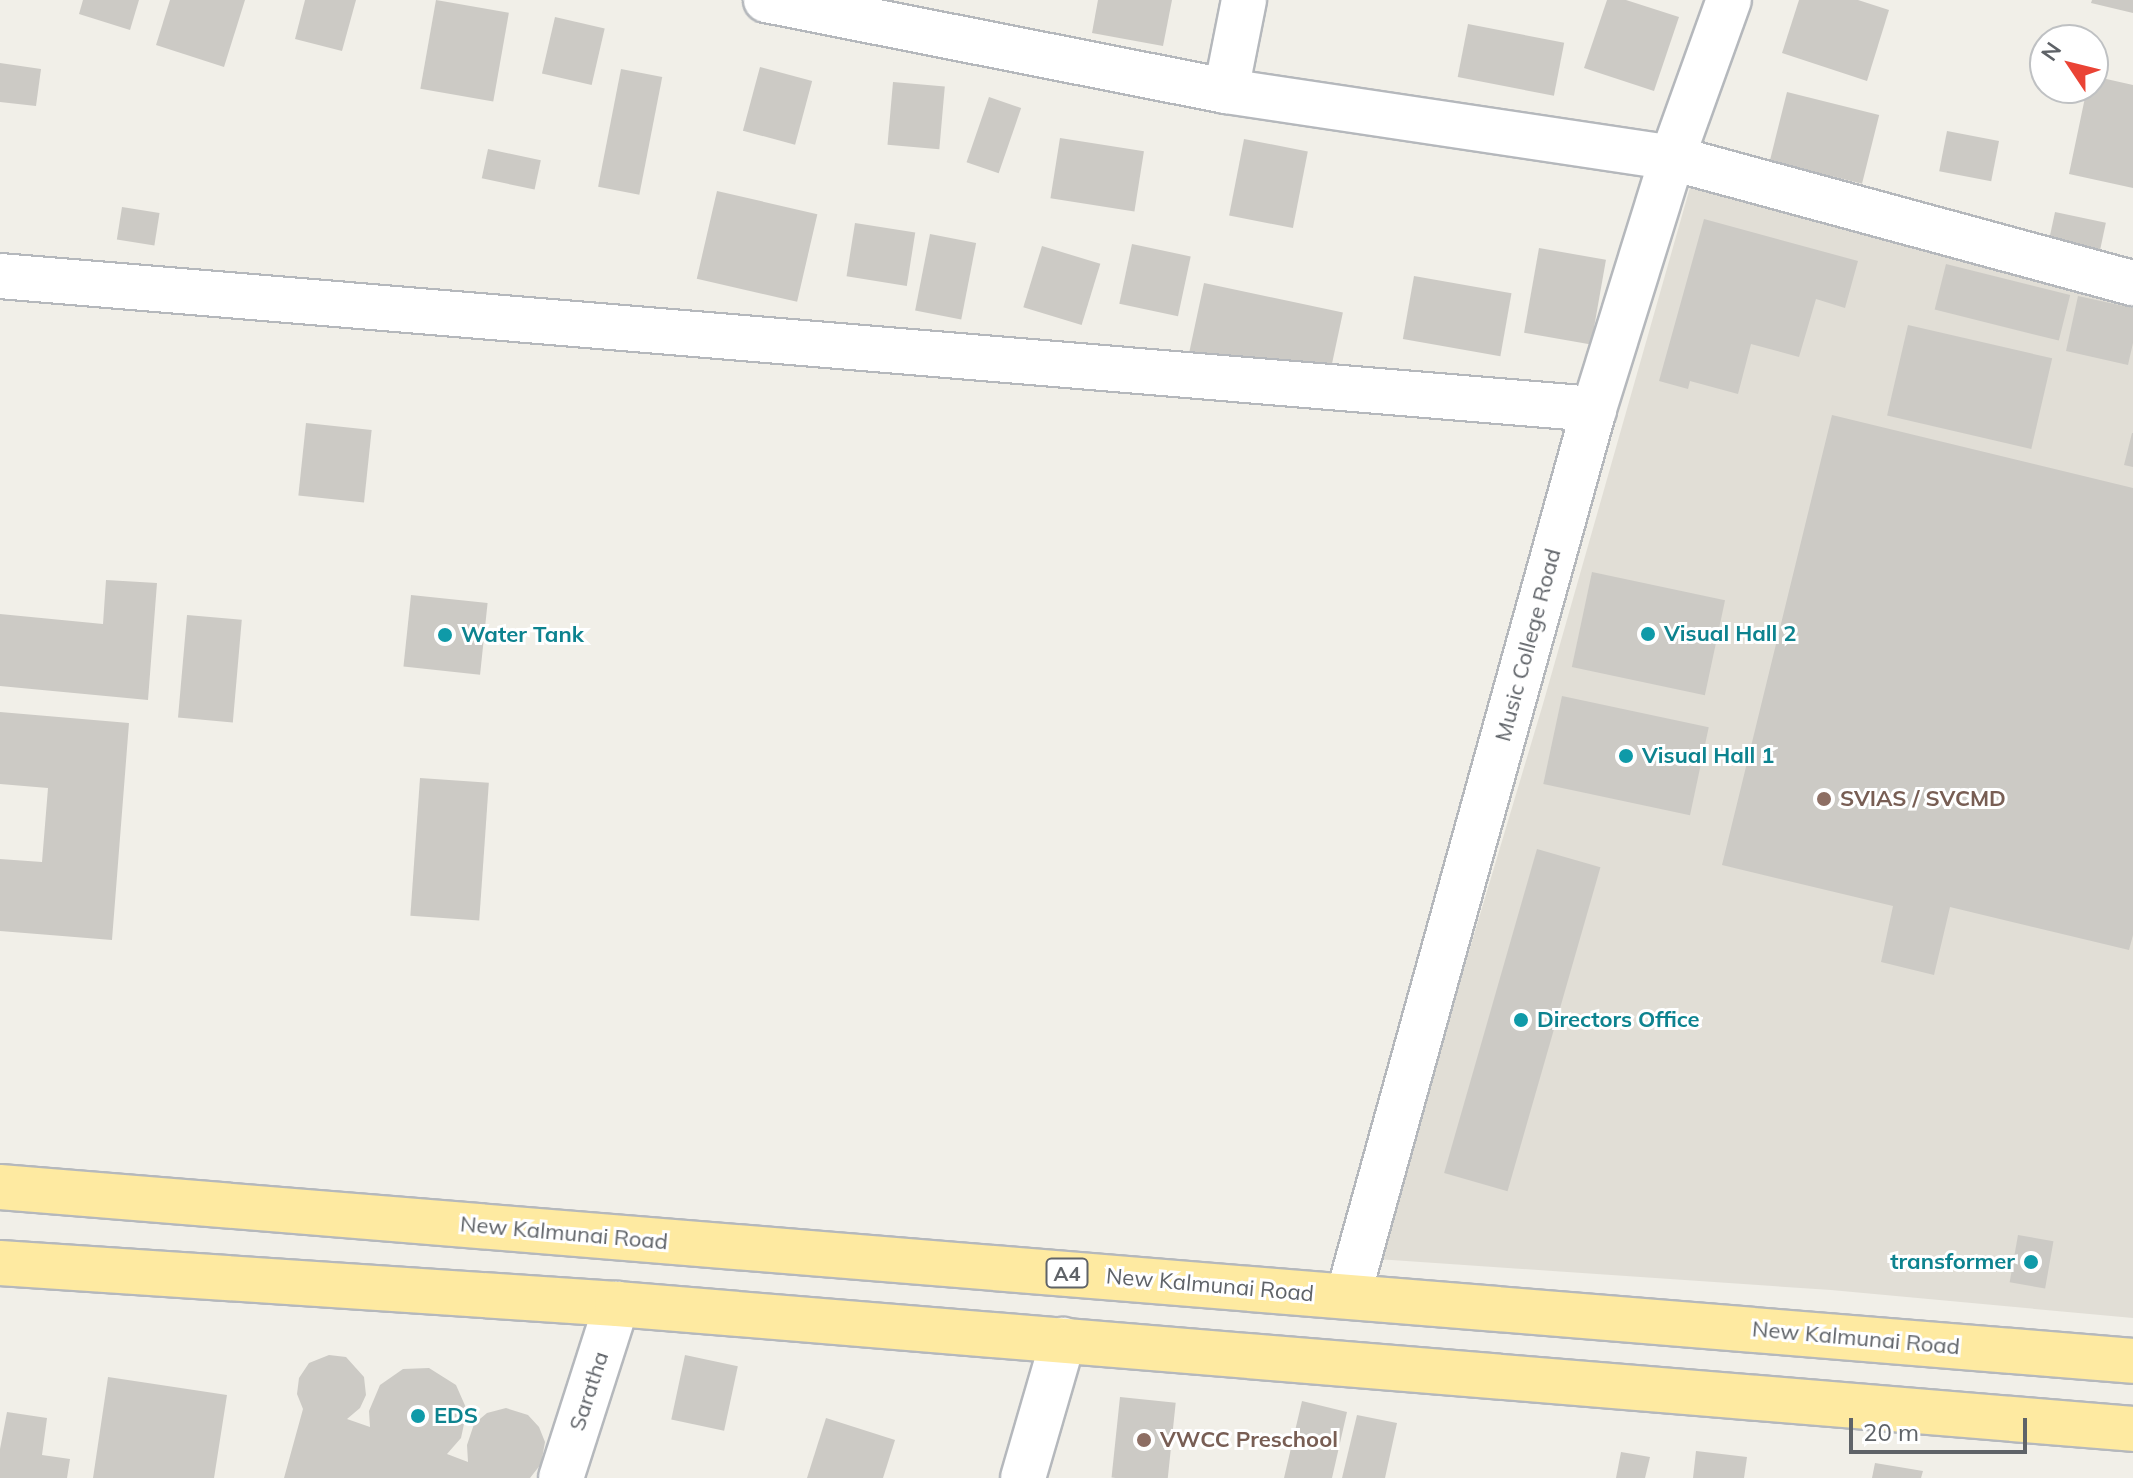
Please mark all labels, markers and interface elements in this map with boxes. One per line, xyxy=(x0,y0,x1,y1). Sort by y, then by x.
north arrow xyxy=(2029,24,2109,104)
text: N xyxy=(2035,37,2067,66)
street label: Music College Road xyxy=(1490,546,1566,744)
place label: Visual Hall 2 xyxy=(1664,621,1797,647)
place label: Water Tank xyxy=(461,622,584,648)
marker: Visual Hall 2 xyxy=(1639,625,1657,643)
marker: Water Tank xyxy=(436,626,454,644)
place label: Visual Hall 1 xyxy=(1642,743,1775,769)
marker: Visual Hall 1 xyxy=(1617,747,1635,765)
place label: SVIAS / SVCMD xyxy=(1840,786,2006,812)
marker: SVIAS / SVCMD xyxy=(1815,790,1833,808)
place label: Directors Office xyxy=(1537,1007,1700,1033)
marker: Directors Office xyxy=(1512,1011,1530,1029)
street label: New Kalmunai Road xyxy=(459,1211,669,1255)
place label: transformer xyxy=(1890,1249,2015,1275)
marker: transformer xyxy=(2022,1253,2040,1271)
road number: A4 xyxy=(1045,1257,1089,1289)
street label: New Kalmunai Road xyxy=(1105,1263,1315,1307)
street label: New Kalmunai Road xyxy=(1751,1316,1961,1360)
street label: Saratha xyxy=(564,1348,614,1434)
scale bar xyxy=(1853,1402,2031,1452)
place label: EDS xyxy=(434,1403,478,1429)
marker: EDS xyxy=(409,1407,427,1425)
text: 20 m xyxy=(1863,1417,1919,1447)
place label: VWCC Preschool xyxy=(1160,1427,1338,1453)
marker: VWCC Preschool xyxy=(1135,1431,1153,1449)

